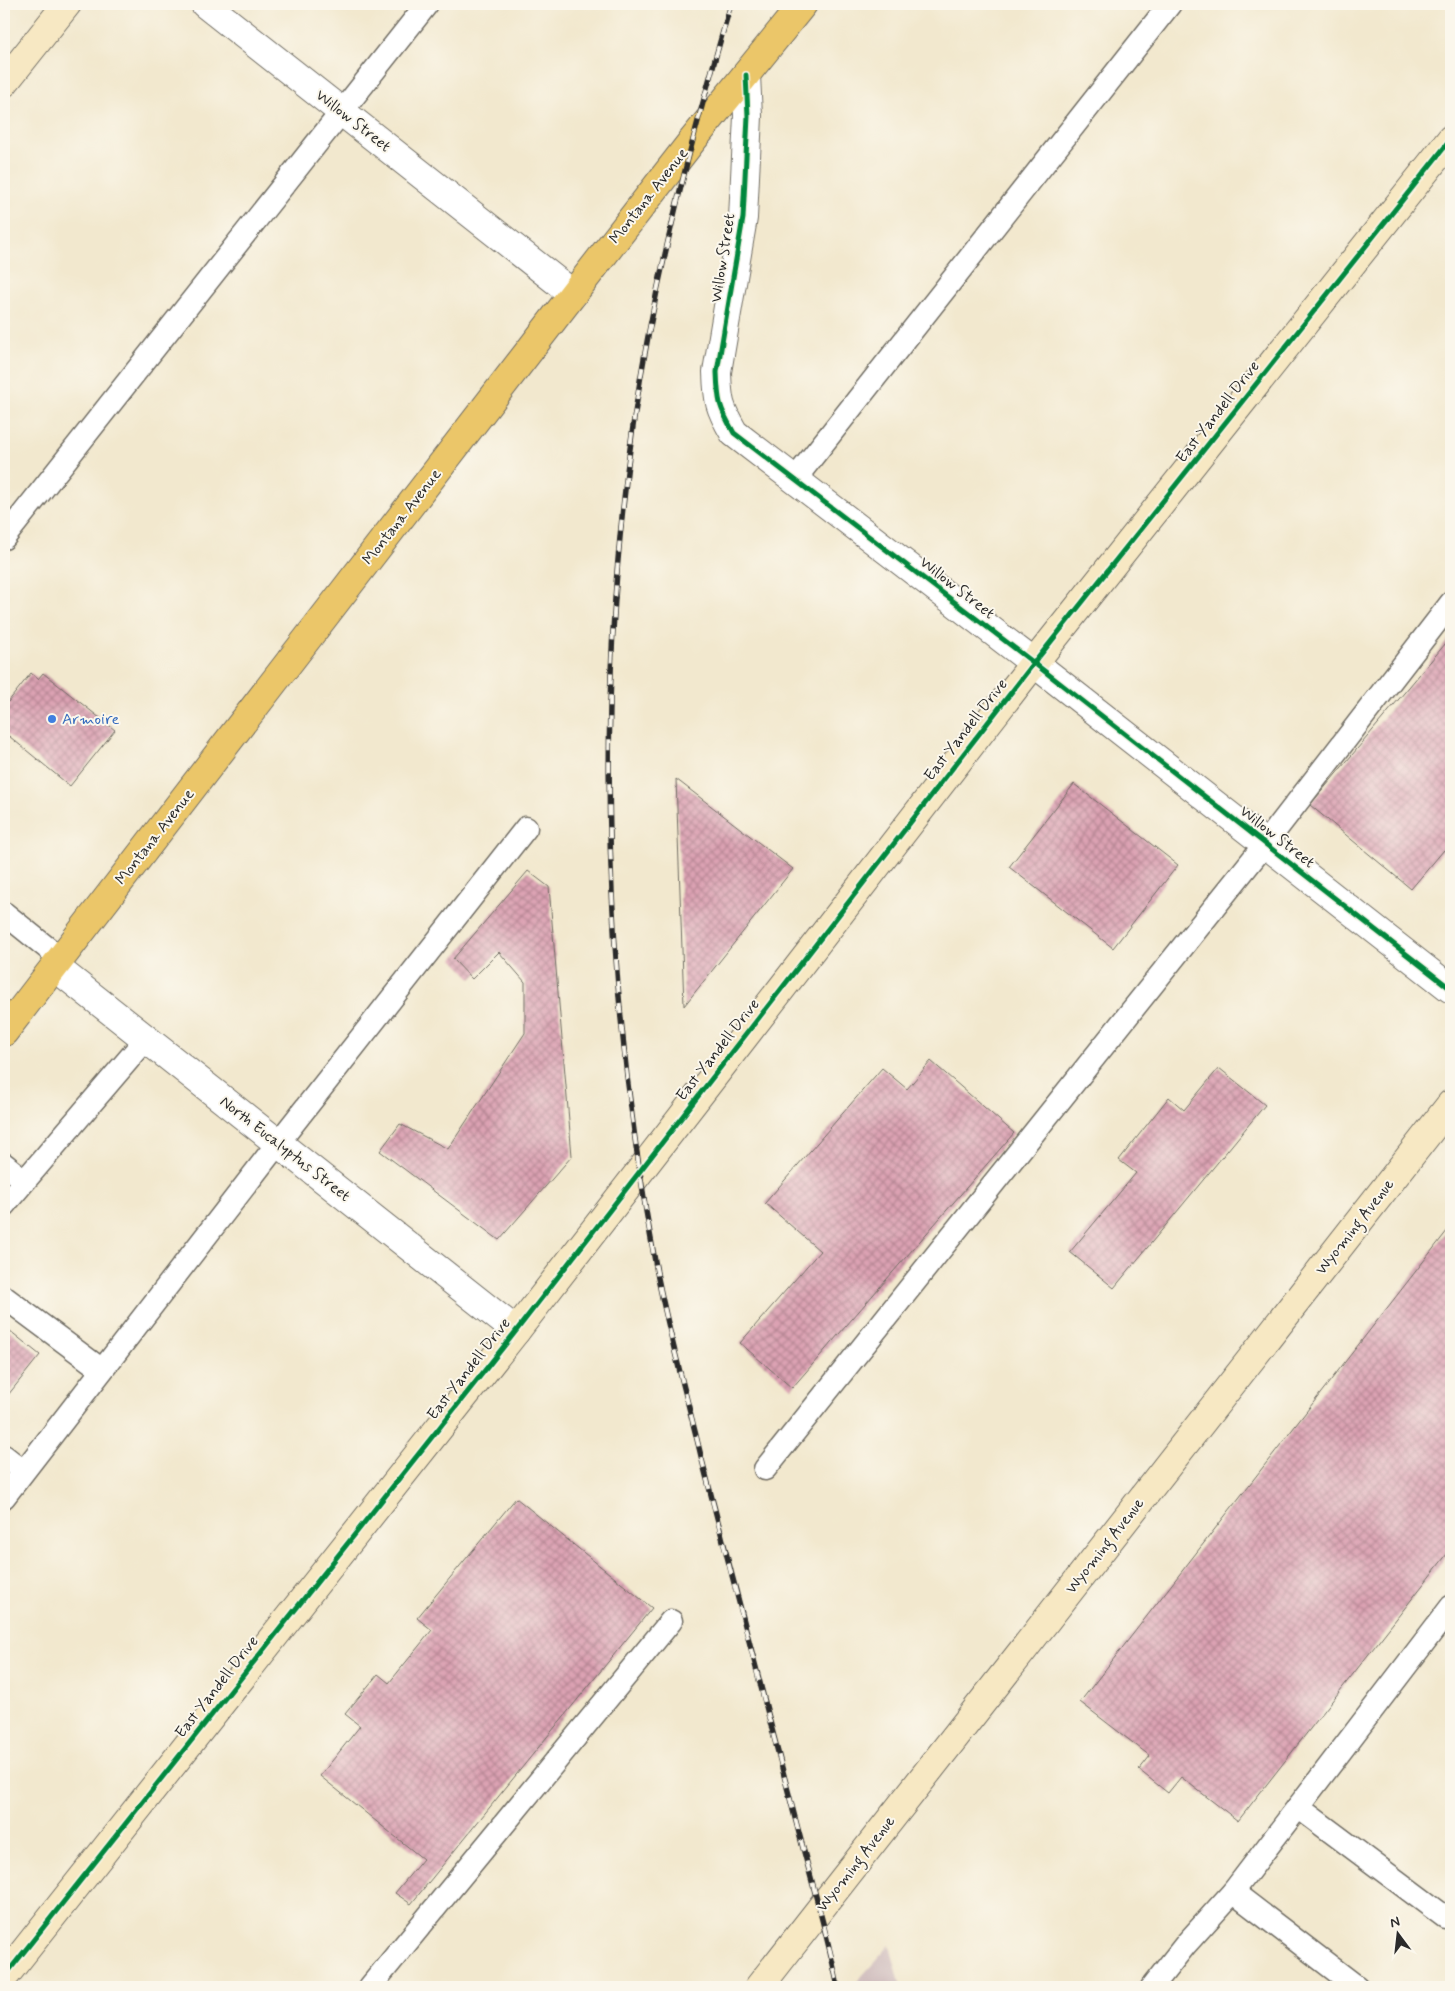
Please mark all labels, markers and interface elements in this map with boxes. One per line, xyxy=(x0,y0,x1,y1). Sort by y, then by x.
street label: Willow Street xyxy=(311,85,395,157)
street label: Montana Avenue xyxy=(605,143,693,248)
street label: Willow Street xyxy=(706,212,740,304)
street label: East Yandell Drive xyxy=(1171,357,1265,467)
street label: Montana Avenue xyxy=(358,464,446,569)
street label: Willow Street xyxy=(915,552,999,624)
street label: East Yandell Drive xyxy=(919,675,1013,785)
place label: Armoire xyxy=(62,709,119,730)
marker: Armoire xyxy=(46,713,58,725)
street label: Montana Avenue xyxy=(111,784,199,889)
street label: Willow Street xyxy=(1235,801,1319,873)
street label: East Yandell Drive xyxy=(671,995,765,1105)
street label: North Eucalyptus Street xyxy=(215,1091,355,1207)
street label: Wyoming Avenue xyxy=(1311,1174,1400,1280)
street label: East Yandell Drive xyxy=(422,1314,516,1424)
street label: Wyoming Avenue xyxy=(1061,1493,1150,1599)
street label: East Yandell Drive xyxy=(170,1632,264,1742)
street label: Wyoming Avenue xyxy=(812,1811,901,1917)
north arrow xyxy=(1372,1908,1422,1958)
text: N xyxy=(1388,1913,1402,1932)

